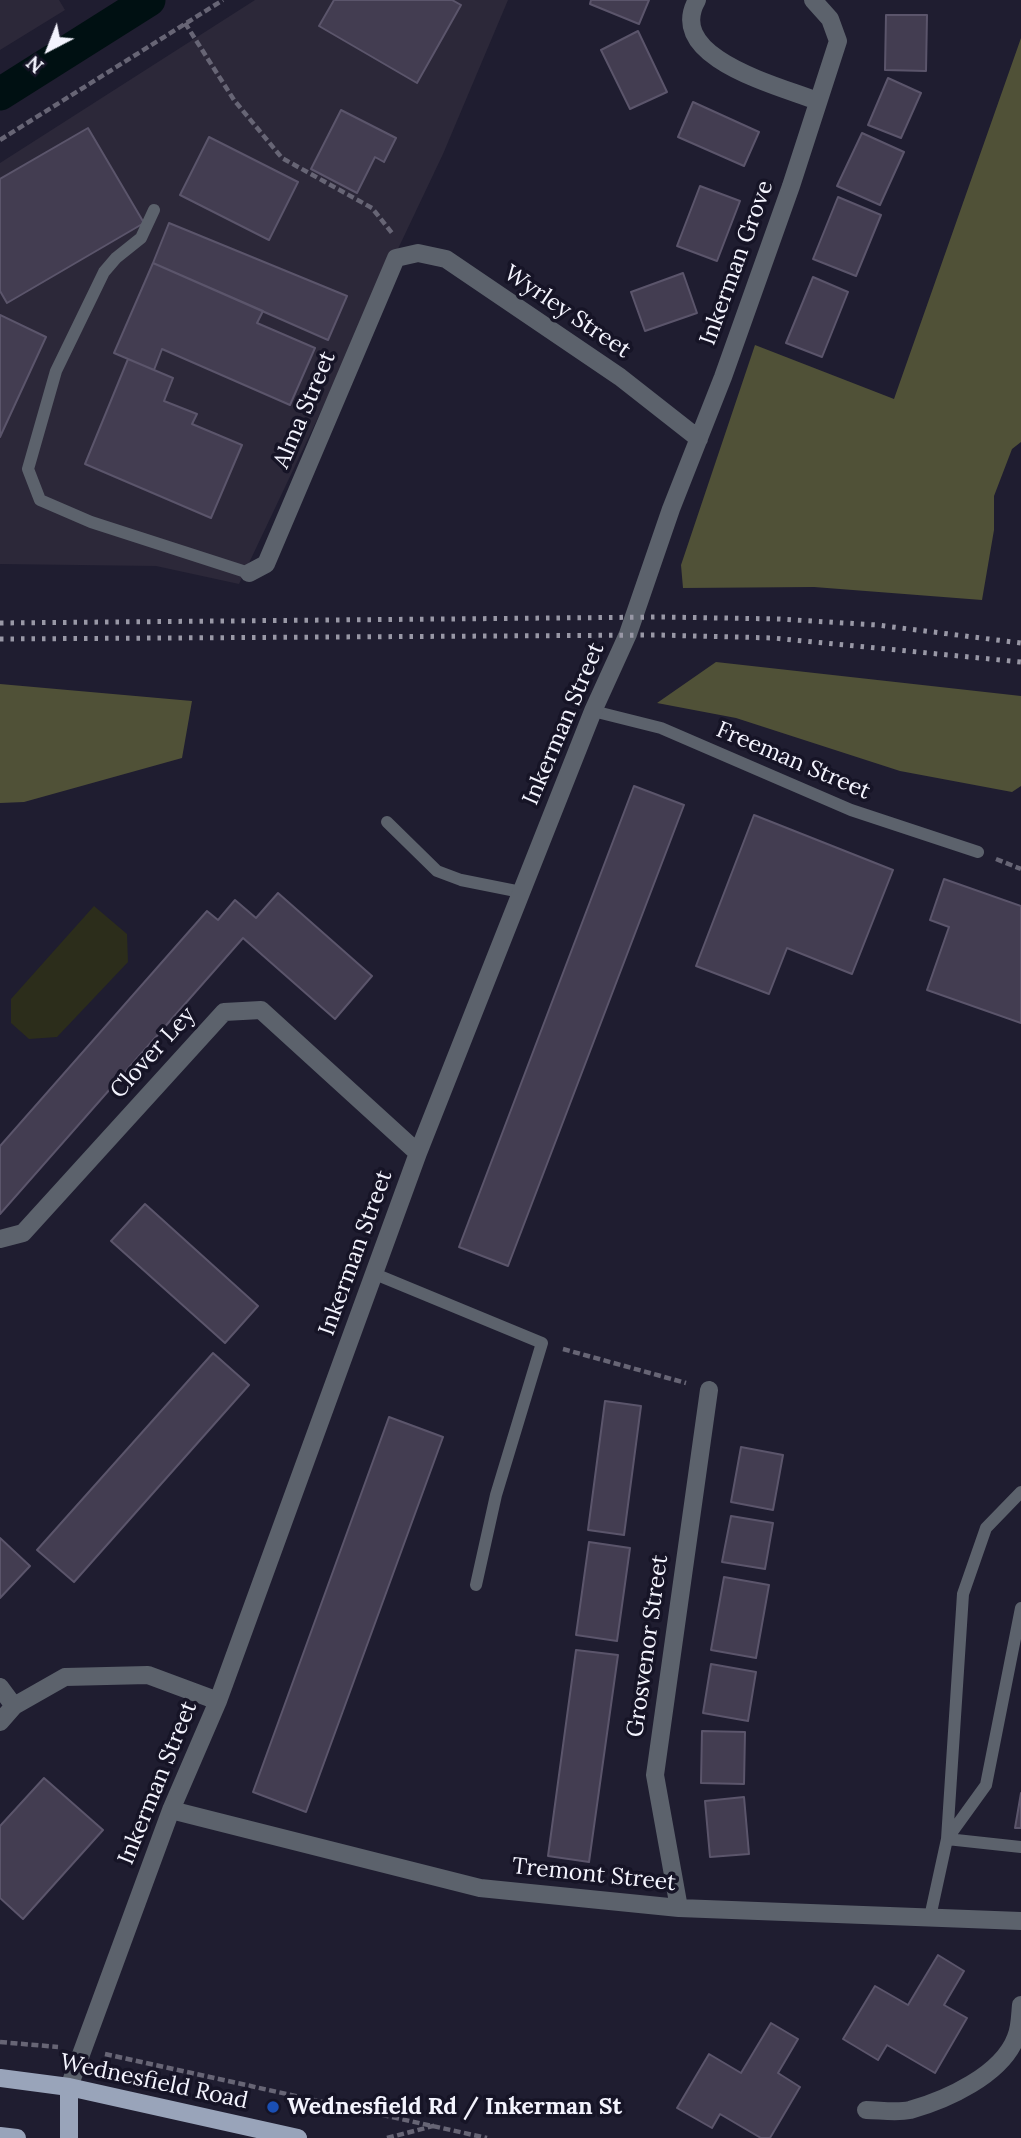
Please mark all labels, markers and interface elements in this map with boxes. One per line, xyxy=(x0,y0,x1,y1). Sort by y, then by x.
north arrow xyxy=(14,14,84,84)
text: N xyxy=(21,51,48,78)
street label: Inkerman Grove xyxy=(694,177,780,349)
street label: Wyrley Street xyxy=(499,260,635,364)
street label: Alma Street xyxy=(268,347,342,473)
street label: Inkerman Street xyxy=(517,639,611,809)
street label: Freeman Street xyxy=(712,716,874,806)
street label: Clover Ley xyxy=(105,1002,201,1104)
street label: Inkerman Street xyxy=(313,1167,399,1339)
street label: Grosvenor Street xyxy=(622,1553,674,1739)
street label: Inkerman Street xyxy=(113,1697,203,1869)
street label: Tremont Street xyxy=(511,1853,677,1897)
street label: Wednesfield Road xyxy=(58,2049,250,2115)
place label: Wednesfield Rd / Inkerman St xyxy=(287,2093,622,2121)
marker: Wednesfield Rd / Inkerman St xyxy=(265,2099,281,2115)

